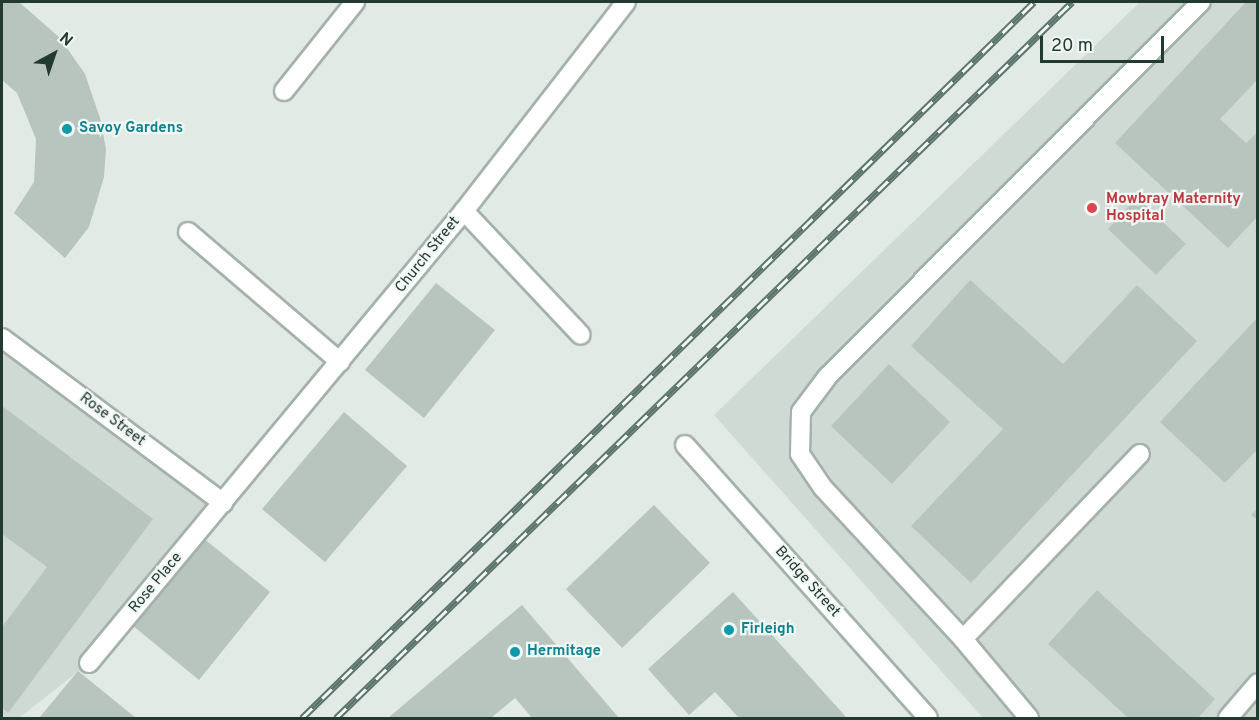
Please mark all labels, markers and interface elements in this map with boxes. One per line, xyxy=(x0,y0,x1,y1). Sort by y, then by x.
north arrow xyxy=(24,24,84,84)
scale bar xyxy=(1043,24,1168,62)
text: N xyxy=(55,29,76,52)
text: 20 m xyxy=(1051,35,1093,58)
place label: Savoy Gardens xyxy=(79,120,183,138)
marker: Savoy Gardens xyxy=(60,122,74,136)
place label: Mowbray Maternity Hospital xyxy=(1106,190,1241,225)
marker: Mowbray Maternity Hospital xyxy=(1083,199,1101,217)
street label: Church Street xyxy=(392,213,464,297)
street label: Rose Street xyxy=(76,389,148,451)
street label: Bridge Street xyxy=(770,543,844,621)
street label: Rose Place xyxy=(125,549,187,617)
place label: Firleigh xyxy=(741,621,795,639)
marker: Firleigh xyxy=(722,623,736,637)
place label: Hermitage xyxy=(527,643,601,661)
marker: Hermitage xyxy=(508,645,522,659)

